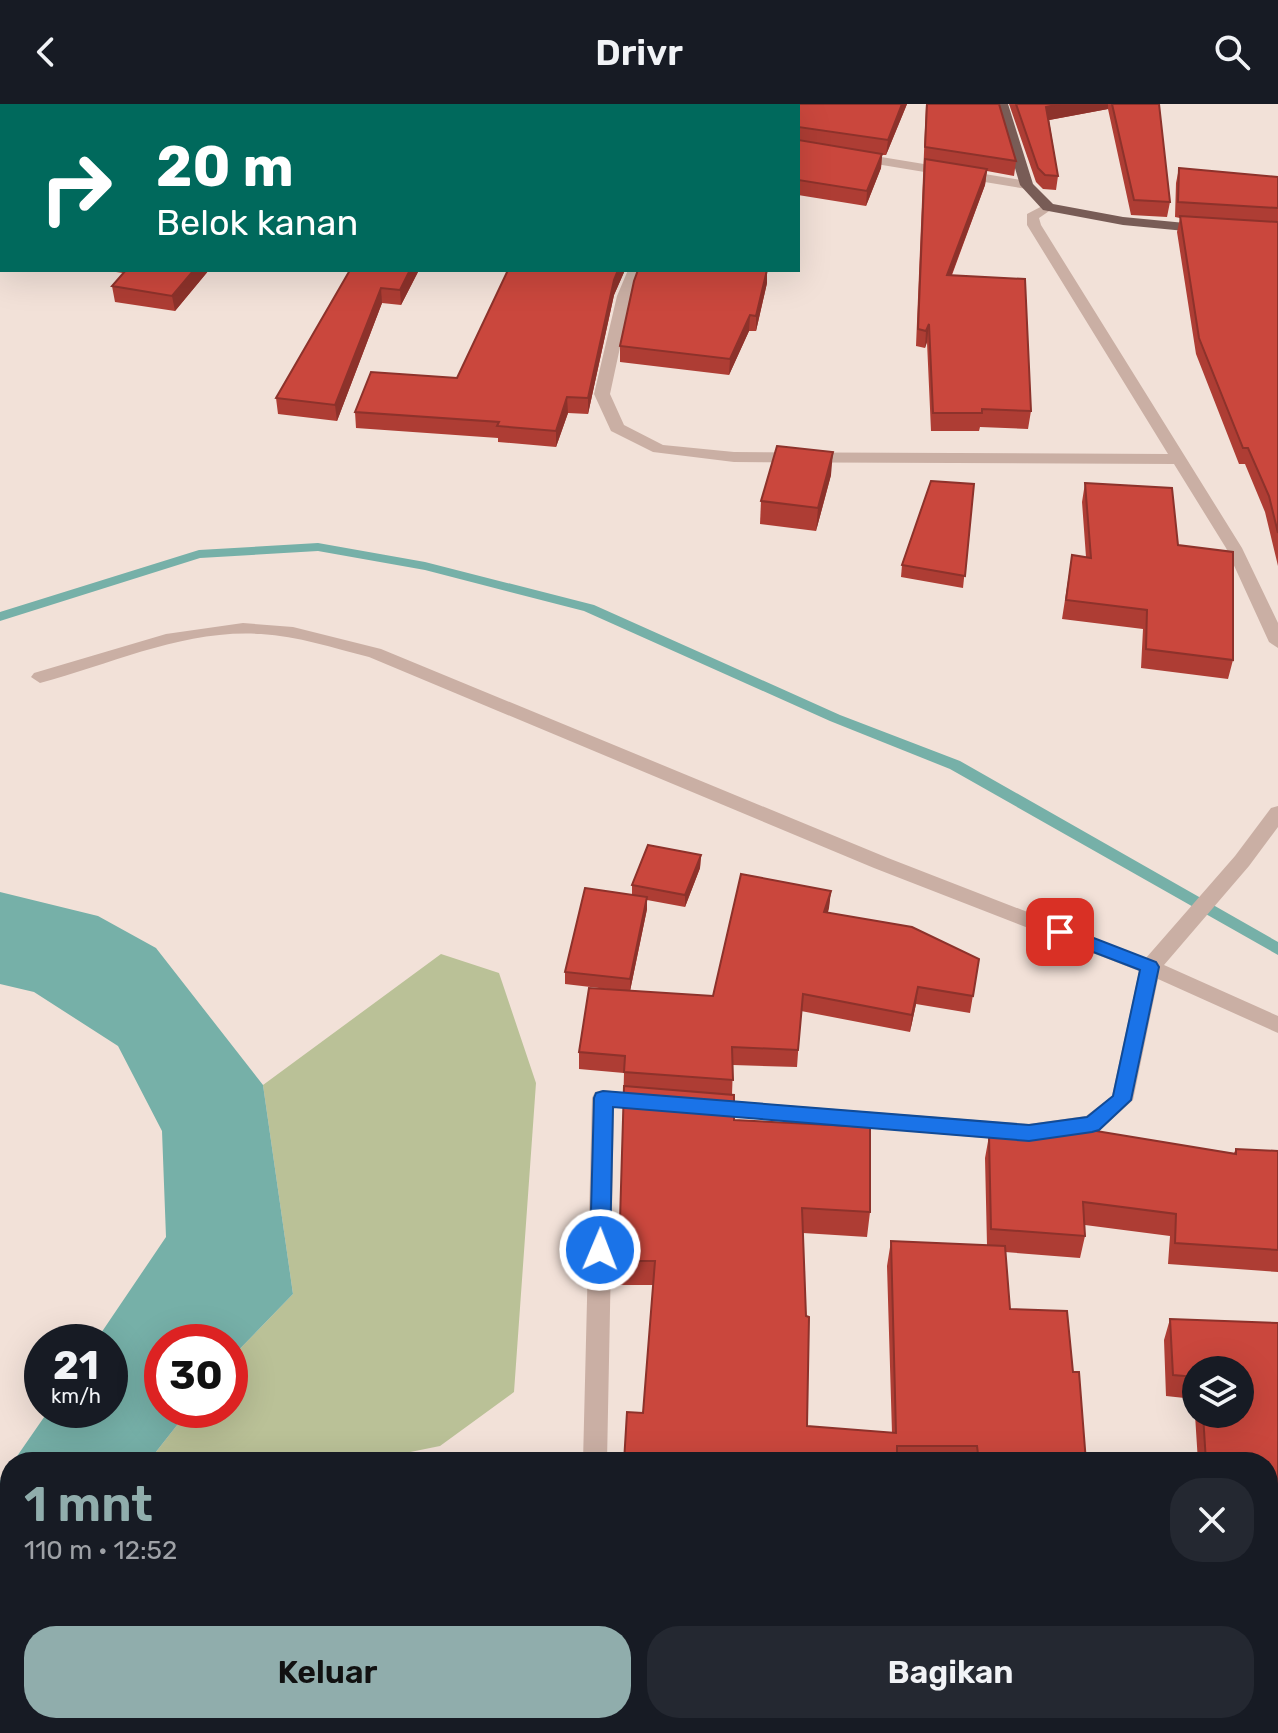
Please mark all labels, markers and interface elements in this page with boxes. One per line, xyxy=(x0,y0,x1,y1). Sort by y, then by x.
icon: back xyxy=(24,30,68,74)
icon: search xyxy=(1210,30,1254,74)
text: Drivr xyxy=(595,31,683,74)
text: 20 m xyxy=(156,134,294,200)
icon: right xyxy=(24,136,128,240)
text: Belok kanan xyxy=(156,201,358,244)
pin xyxy=(1026,898,1094,966)
icon: arrive xyxy=(1038,910,1082,954)
position arrow xyxy=(558,1208,642,1292)
speed limit sign: 30 xyxy=(144,1324,248,1428)
text: 21 xyxy=(53,1342,99,1389)
map controls xyxy=(1182,1356,1254,1428)
button: layers xyxy=(1182,1356,1254,1428)
text: km/h xyxy=(51,1384,101,1408)
text: 1 mnt xyxy=(24,1476,153,1533)
button: close xyxy=(1170,1478,1254,1562)
text: 110 m · 12:52 xyxy=(24,1535,177,1566)
button: Keluar xyxy=(24,1626,631,1718)
button: Bagikan xyxy=(647,1626,1254,1718)

